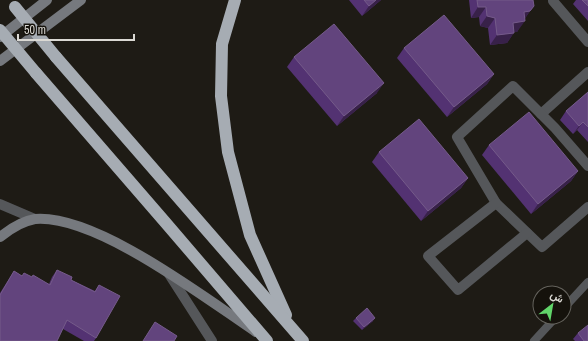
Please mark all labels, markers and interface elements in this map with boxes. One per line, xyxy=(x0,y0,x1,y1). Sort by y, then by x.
scale bar xyxy=(18,16,134,42)
text: 50 m xyxy=(24,22,46,38)
north arrow xyxy=(532,285,572,325)
text: ش xyxy=(548,287,566,306)

